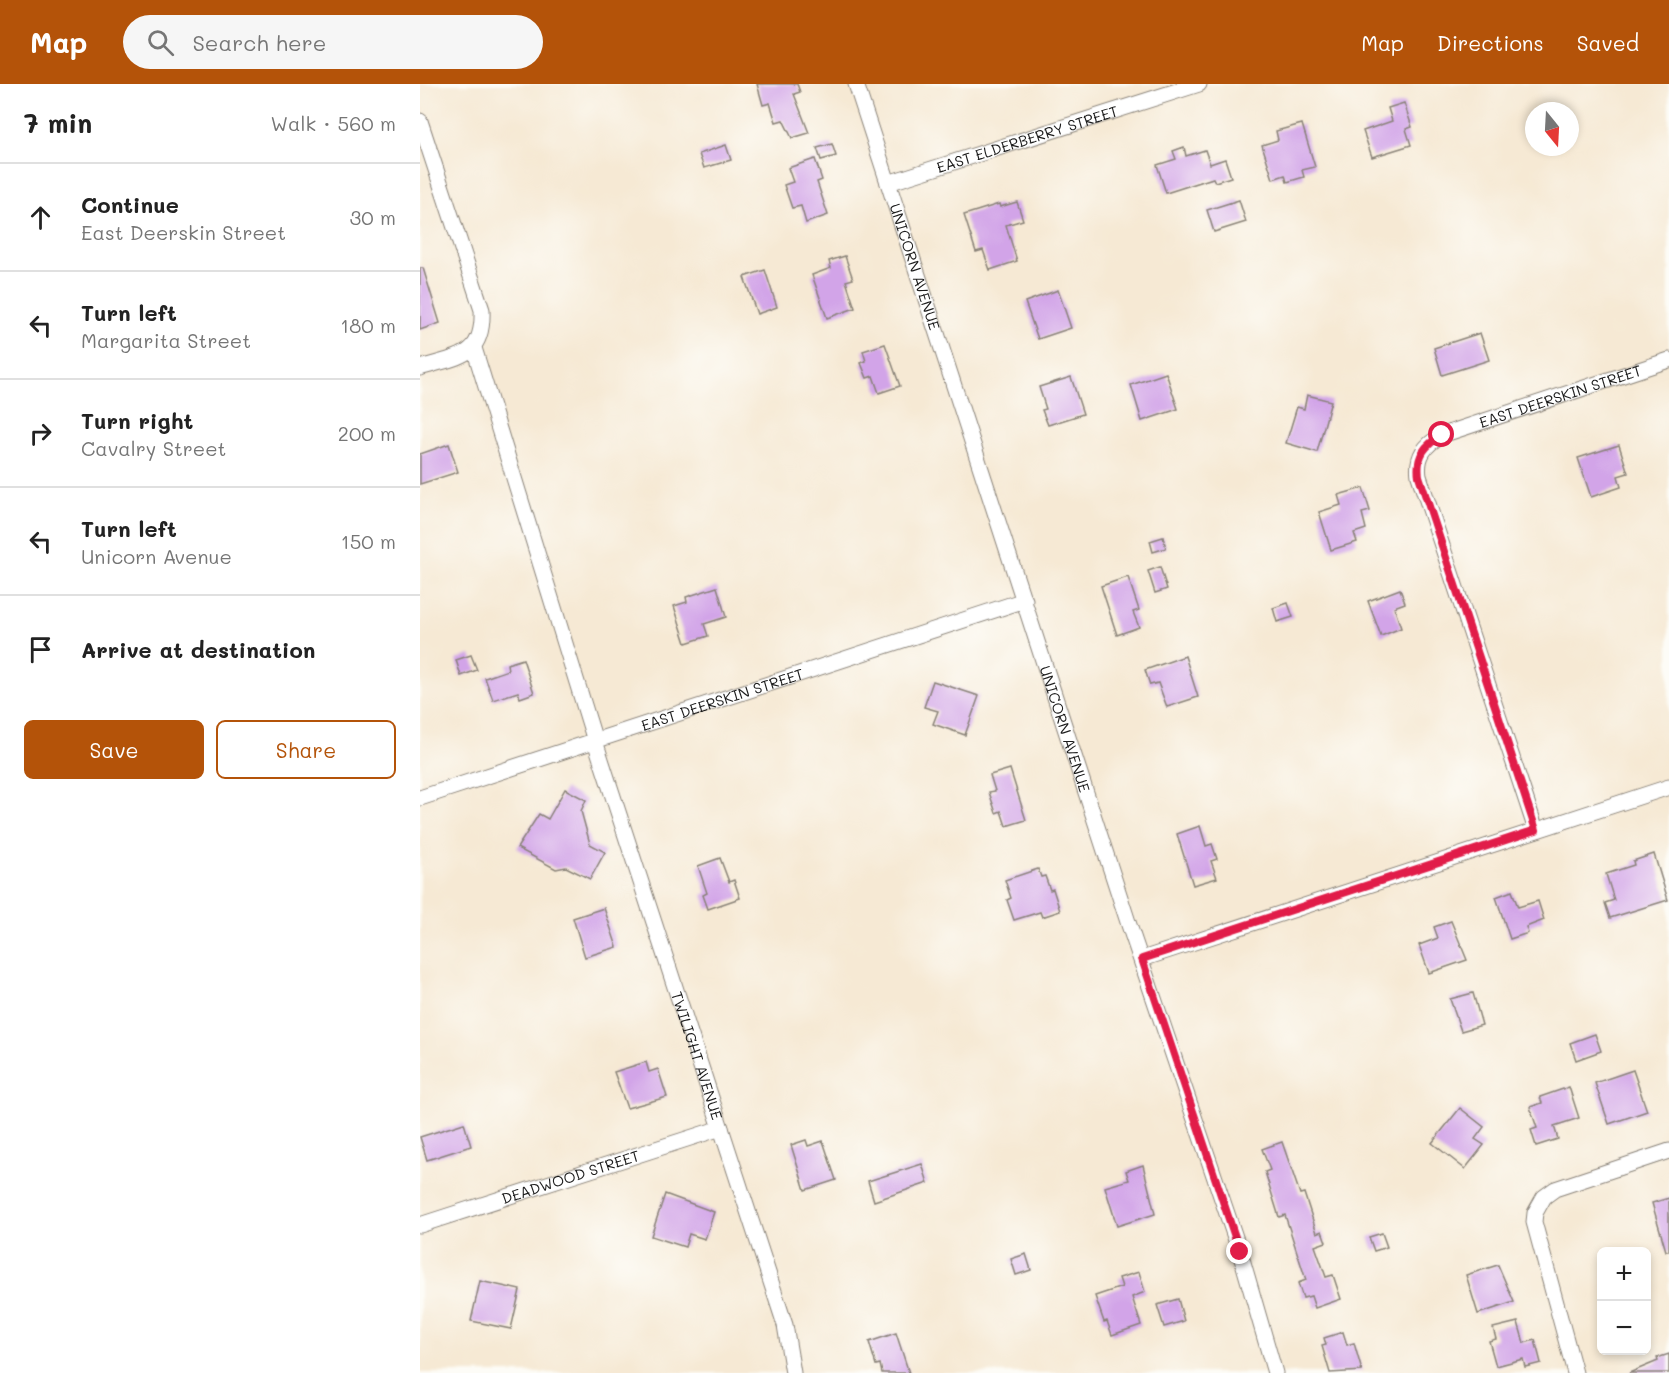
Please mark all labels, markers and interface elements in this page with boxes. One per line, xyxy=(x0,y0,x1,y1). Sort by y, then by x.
search box xyxy=(123,15,543,69)
text: Map xyxy=(30,24,87,60)
icon: search xyxy=(144,26,177,59)
text: Search here xyxy=(192,28,326,57)
text: Map xyxy=(1361,29,1404,56)
text: Directions xyxy=(1437,29,1544,56)
text: Saved xyxy=(1577,29,1639,56)
street label: EAST ELDERBERRY STREET xyxy=(934,100,1120,177)
north arrow xyxy=(1525,102,1579,156)
text: 7 min xyxy=(24,106,92,140)
text: Walk · 560 m xyxy=(270,110,396,136)
text: Continue xyxy=(81,190,179,219)
icon: ahead xyxy=(24,201,57,234)
street label: UNICORN AVENUE xyxy=(885,201,945,333)
text: 30 m xyxy=(350,204,396,230)
text: East Deerskin Street xyxy=(81,219,286,245)
text: Turn left xyxy=(81,298,177,327)
icon: left xyxy=(24,309,57,342)
text: 180 m xyxy=(340,312,396,338)
text: Margarita Street xyxy=(81,327,251,353)
street label: EAST DEERSKIN STREET xyxy=(1476,360,1644,432)
text: Turn right xyxy=(81,406,193,435)
icon: right xyxy=(24,417,57,450)
text: 200 m xyxy=(338,420,396,446)
route start xyxy=(1428,421,1454,447)
text: Cavalry Street xyxy=(81,435,226,461)
text: Turn left xyxy=(81,514,177,543)
icon: left xyxy=(24,525,57,558)
text: 150 m xyxy=(341,528,396,554)
text: Unicorn Avenue xyxy=(81,543,232,569)
icon: arrive xyxy=(24,633,57,666)
text: Arrive at destination xyxy=(81,635,316,664)
street label: EAST DEERSKIN STREET xyxy=(638,663,806,735)
street label: UNICORN AVENUE xyxy=(1035,663,1095,795)
button: Save xyxy=(24,720,204,779)
button: Share xyxy=(216,720,396,779)
street label: TWILIGHT AVENUE xyxy=(667,989,728,1123)
street label: DEADWOOD STREET xyxy=(499,1145,642,1208)
route end xyxy=(1226,1238,1252,1264)
map controls xyxy=(1597,1247,1651,1355)
button: + xyxy=(1597,1247,1651,1301)
button: − xyxy=(1597,1301,1651,1355)

